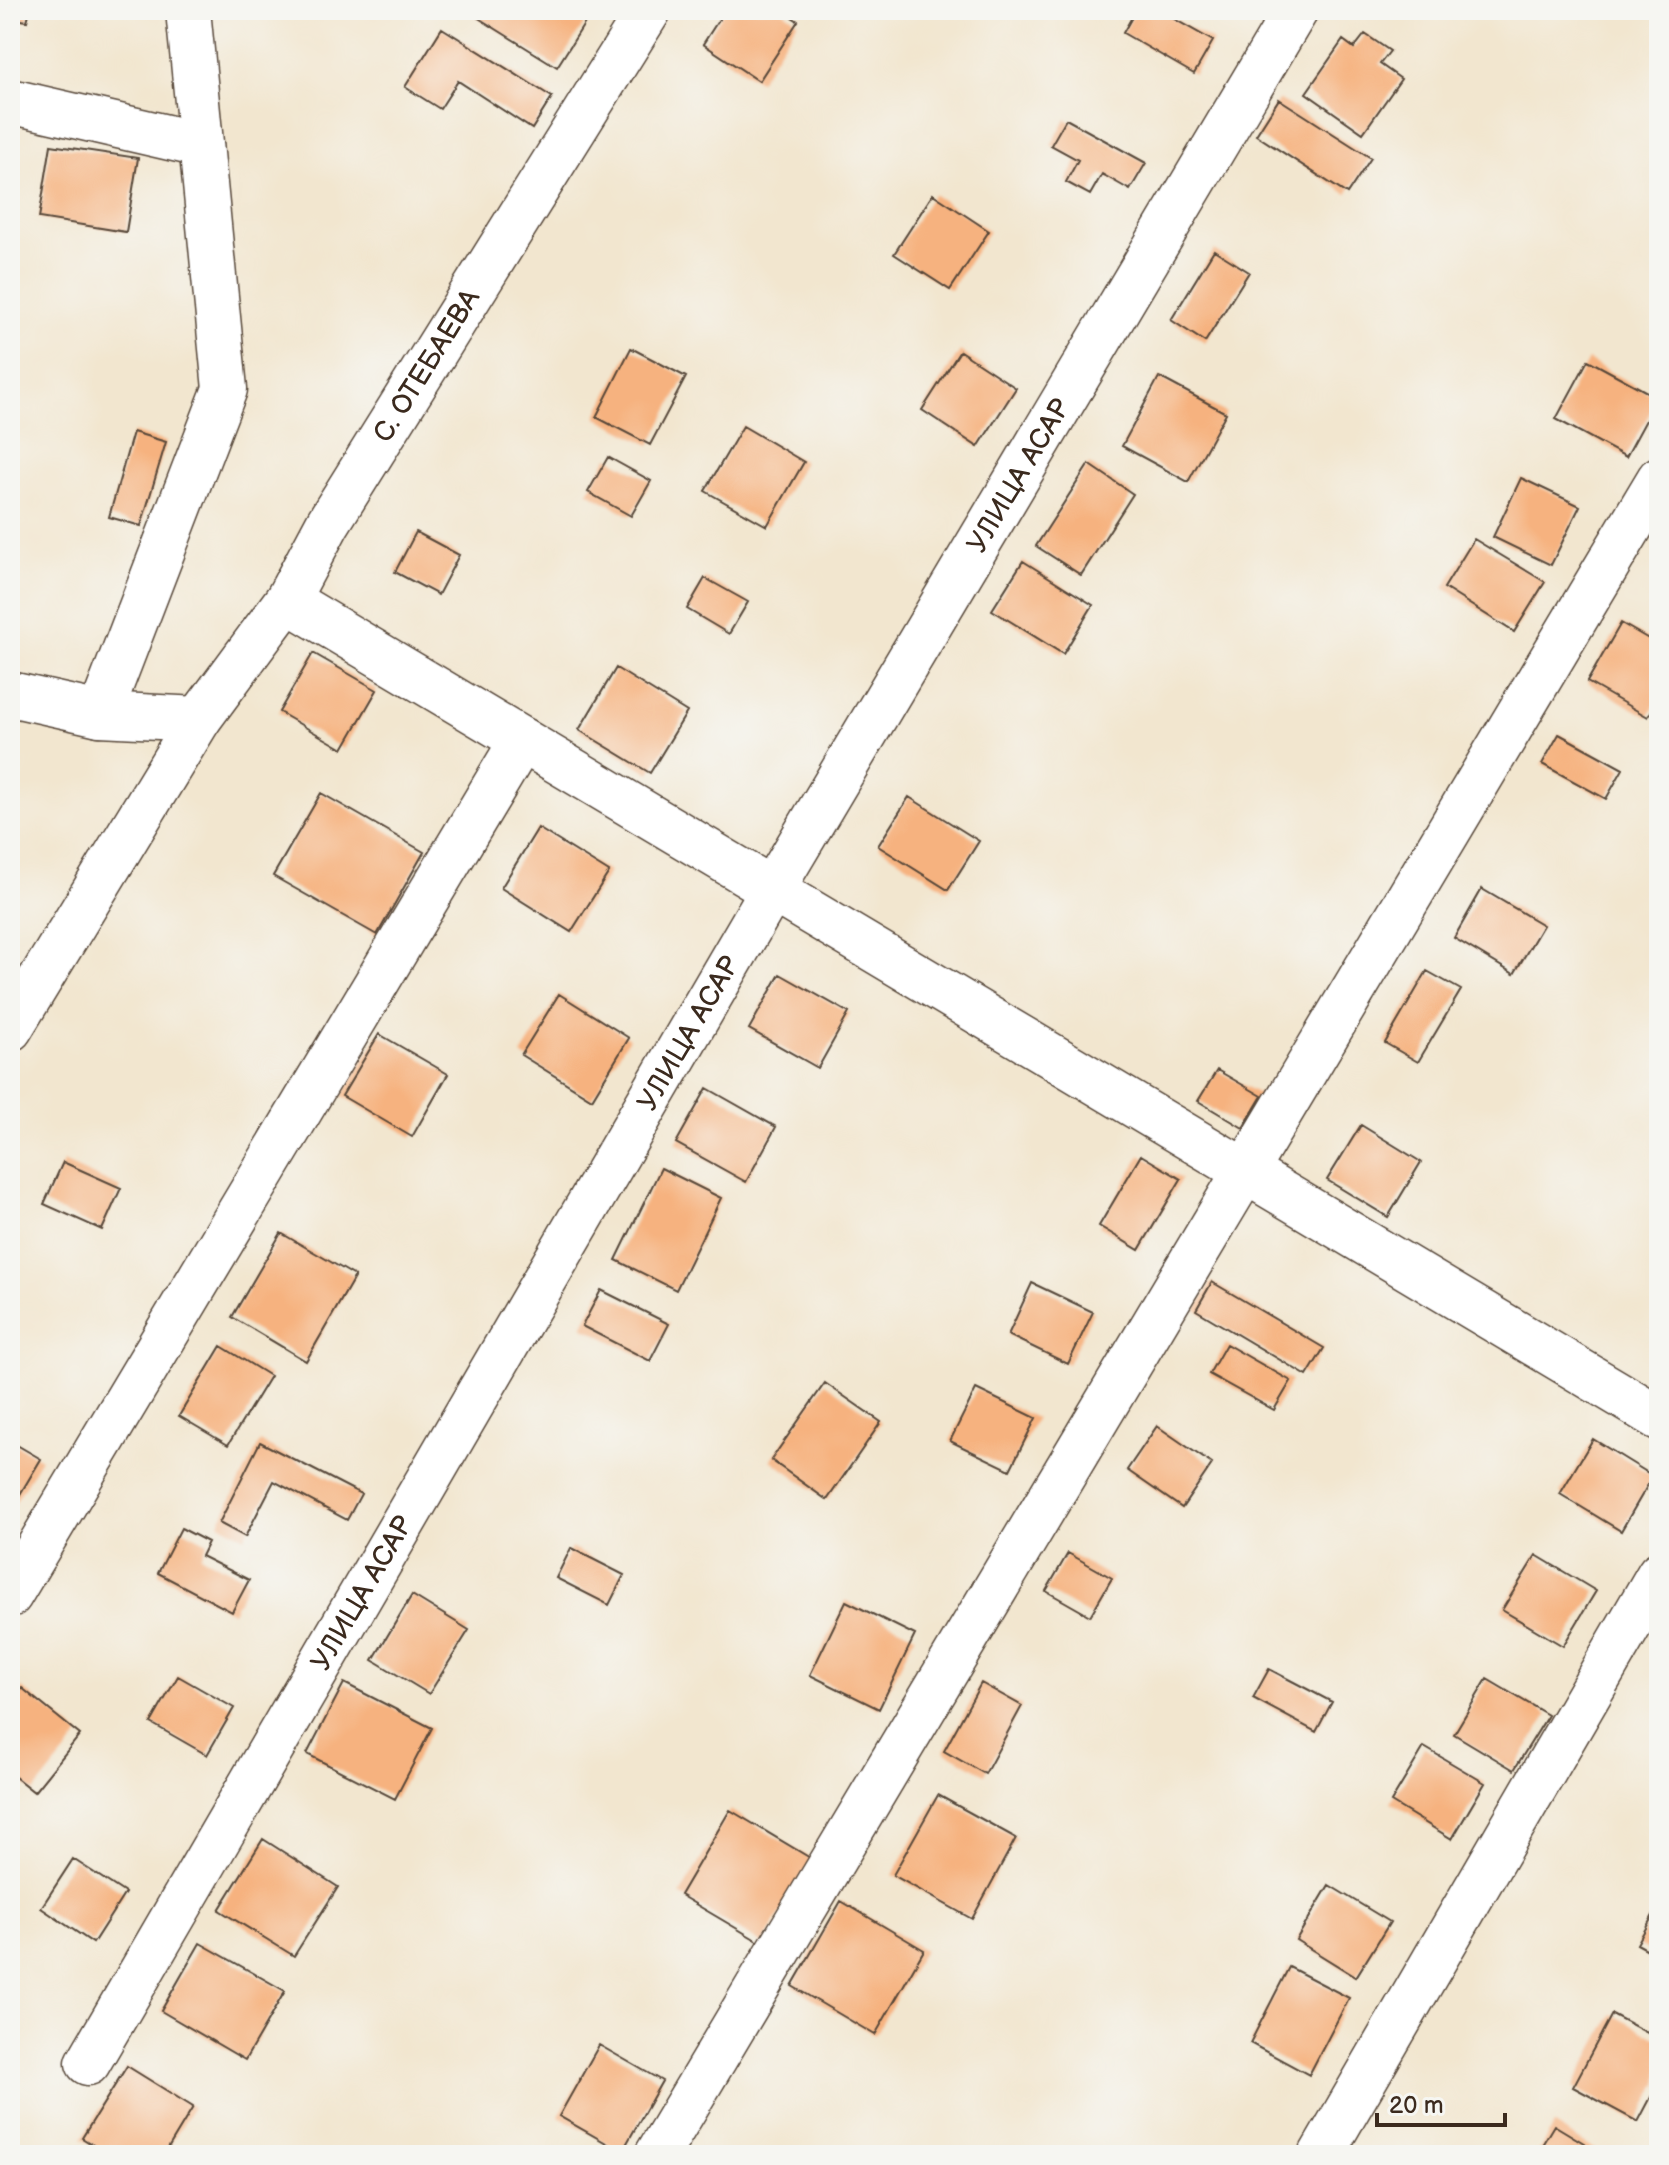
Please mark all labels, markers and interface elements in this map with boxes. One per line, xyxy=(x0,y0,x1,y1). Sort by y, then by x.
street label: С. ОТЕБАЕВА xyxy=(366,282,487,448)
street label: УЛИЦА АСАР xyxy=(960,393,1077,559)
street label: УЛИЦА АСАР xyxy=(631,950,747,1117)
street label: УЛИЦА АСАР xyxy=(304,1510,420,1676)
scale bar xyxy=(1377,2077,1505,2127)
text: 20 m xyxy=(1389,2091,1444,2120)

